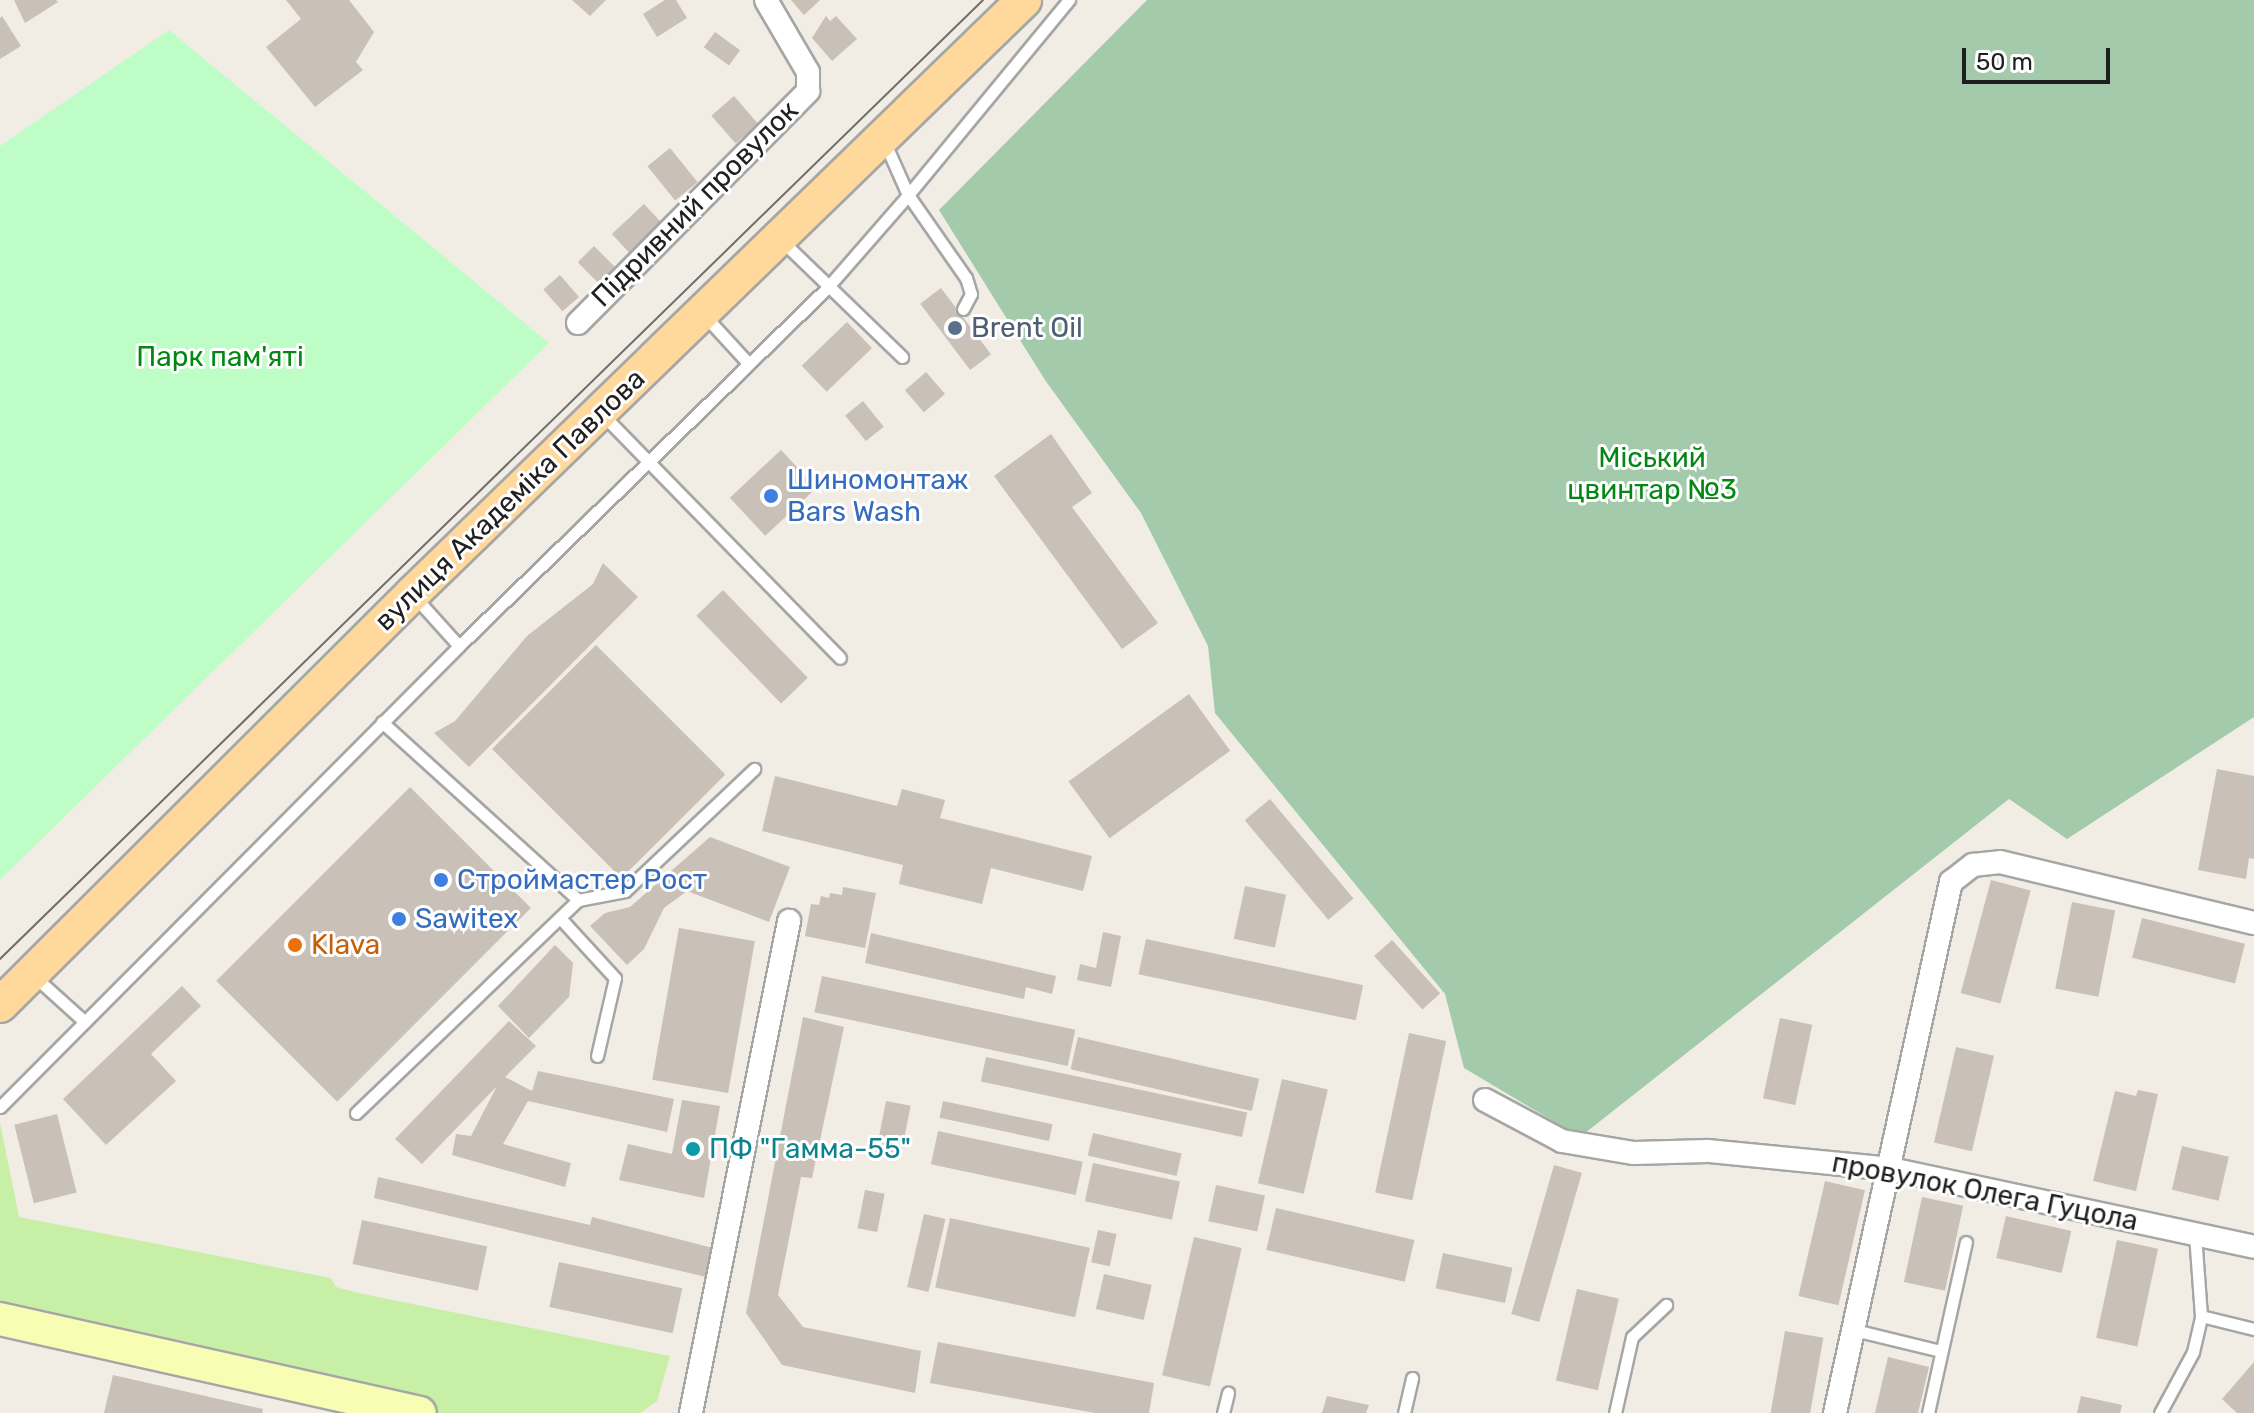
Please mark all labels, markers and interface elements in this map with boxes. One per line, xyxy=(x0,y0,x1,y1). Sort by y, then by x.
scale bar xyxy=(1966,32,2114,82)
text: 50 m xyxy=(1976,48,2033,76)
street label: Підривний провулок xyxy=(585,94,805,314)
place label: Brent Oil xyxy=(971,311,1083,345)
marker: Brent Oil xyxy=(946,319,964,337)
park label: Парк пам'яті xyxy=(136,340,304,374)
street label: вулиця Академіка Павлова xyxy=(368,362,652,638)
park label: Міський цвинтар №3 xyxy=(1567,441,1737,507)
place label: Шиномонтаж Bars Wash xyxy=(787,463,968,529)
marker: Шиномонтаж Bars Wash xyxy=(762,487,780,505)
place label: Строймастер Рост xyxy=(457,863,707,897)
marker: Строймастер Рост xyxy=(432,871,450,889)
place label: Sawitex xyxy=(415,902,518,936)
marker: Sawitex xyxy=(390,910,408,928)
place label: Klava xyxy=(311,928,380,962)
marker: Klava xyxy=(286,936,304,954)
place label: ПФ "Гамма-55" xyxy=(709,1132,911,1166)
marker: ПФ "Гамма-55" xyxy=(684,1140,702,1158)
street label: провулок Олега Гуцола xyxy=(1829,1146,2141,1238)

